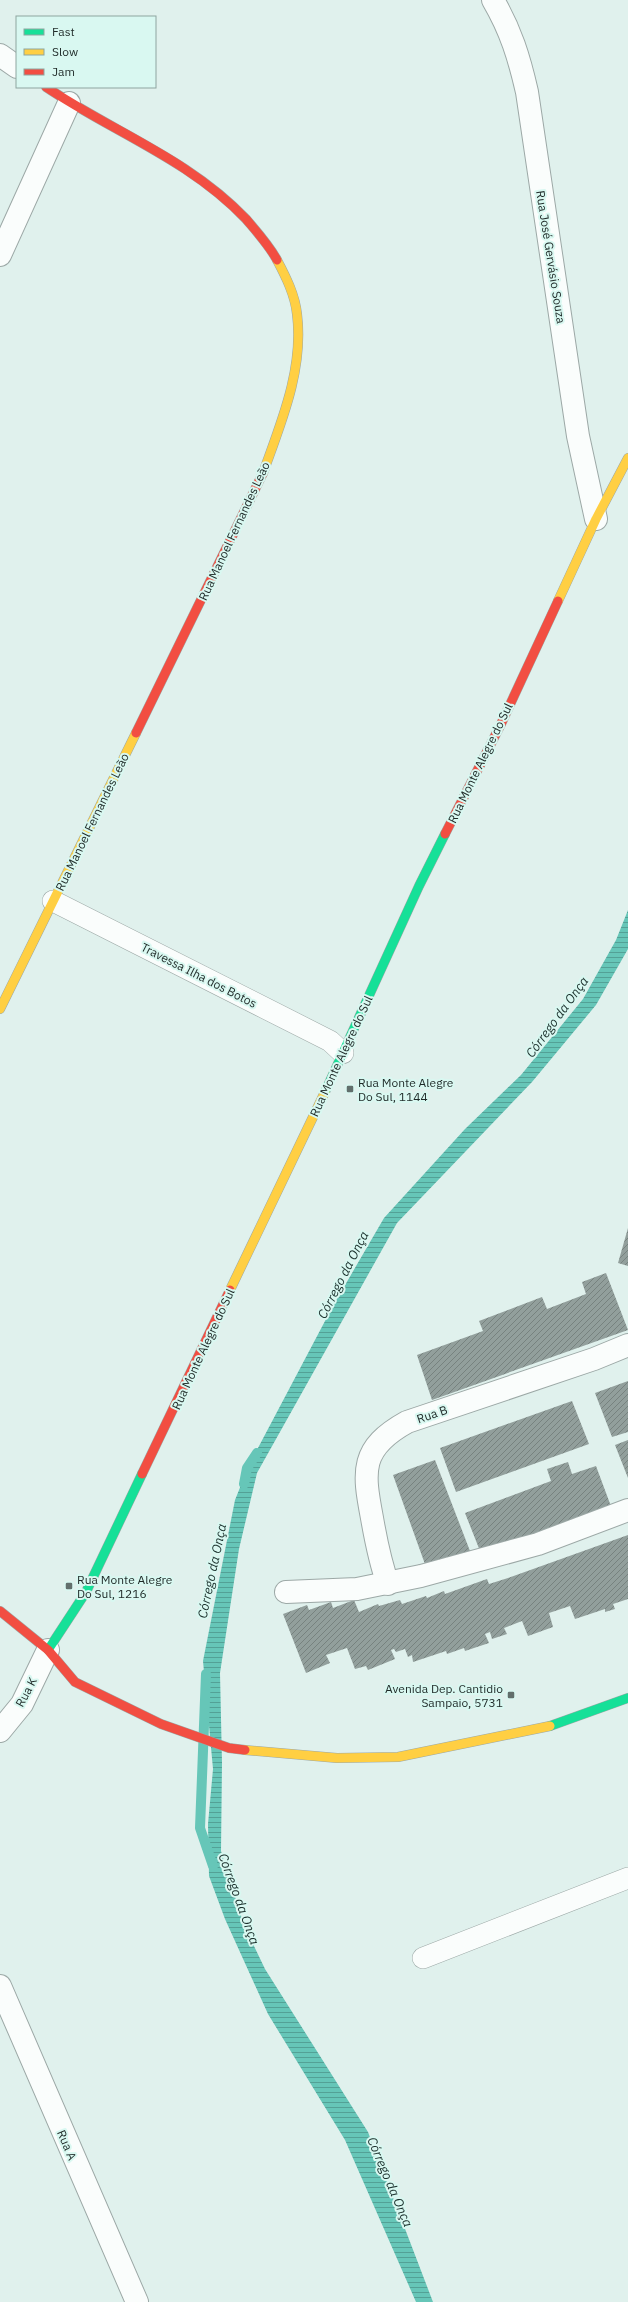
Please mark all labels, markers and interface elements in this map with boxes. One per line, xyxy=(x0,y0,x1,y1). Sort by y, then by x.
legend xyxy=(16,16,156,88)
text: Fast xyxy=(52,24,75,39)
text: Slow xyxy=(52,44,78,59)
text: Jam xyxy=(52,64,75,79)
street label: Rua José Gervásio Souza xyxy=(533,189,569,325)
street label: Rua Manoel Fernandes Leão xyxy=(195,459,273,603)
street label: Rua Monte Alegre do Sul xyxy=(444,700,516,826)
street label: Rua Manoel Fernandes Leão xyxy=(52,750,132,893)
street label: Travessa Ilha dos Botos xyxy=(139,939,260,1011)
water label: Córrego da Onça xyxy=(522,973,592,1061)
street label: Rua Monte Alegre do Sul xyxy=(306,993,376,1119)
place label: Rua Monte Alegre Do Sul, 1144 xyxy=(358,1075,454,1104)
marker: Rua Monte Alegre Do Sul, 1144 xyxy=(345,1084,355,1094)
water label: Córrego da Onça xyxy=(314,1228,372,1322)
street label: Rua Monte Alegre do Sul xyxy=(168,1286,238,1412)
street label: Rua B xyxy=(415,1402,450,1426)
water label: Córrego da Onça xyxy=(194,1522,230,1620)
place label: Rua Monte Alegre Do Sul, 1216 xyxy=(77,1572,173,1601)
marker: Rua Monte Alegre Do Sul, 1216 xyxy=(64,1581,74,1591)
street label: Rua K xyxy=(12,1674,40,1709)
place label: Avenida Dep. Cantidio Sampaio, 5731 xyxy=(385,1681,503,1710)
marker: Avenida Dep. Cantidio Sampaio, 5731 xyxy=(506,1690,516,1700)
water label: Córrego da Onça xyxy=(215,1851,263,1947)
street label: Rua A xyxy=(54,2128,80,2163)
water label: Córrego da Onça xyxy=(363,2134,417,2230)

